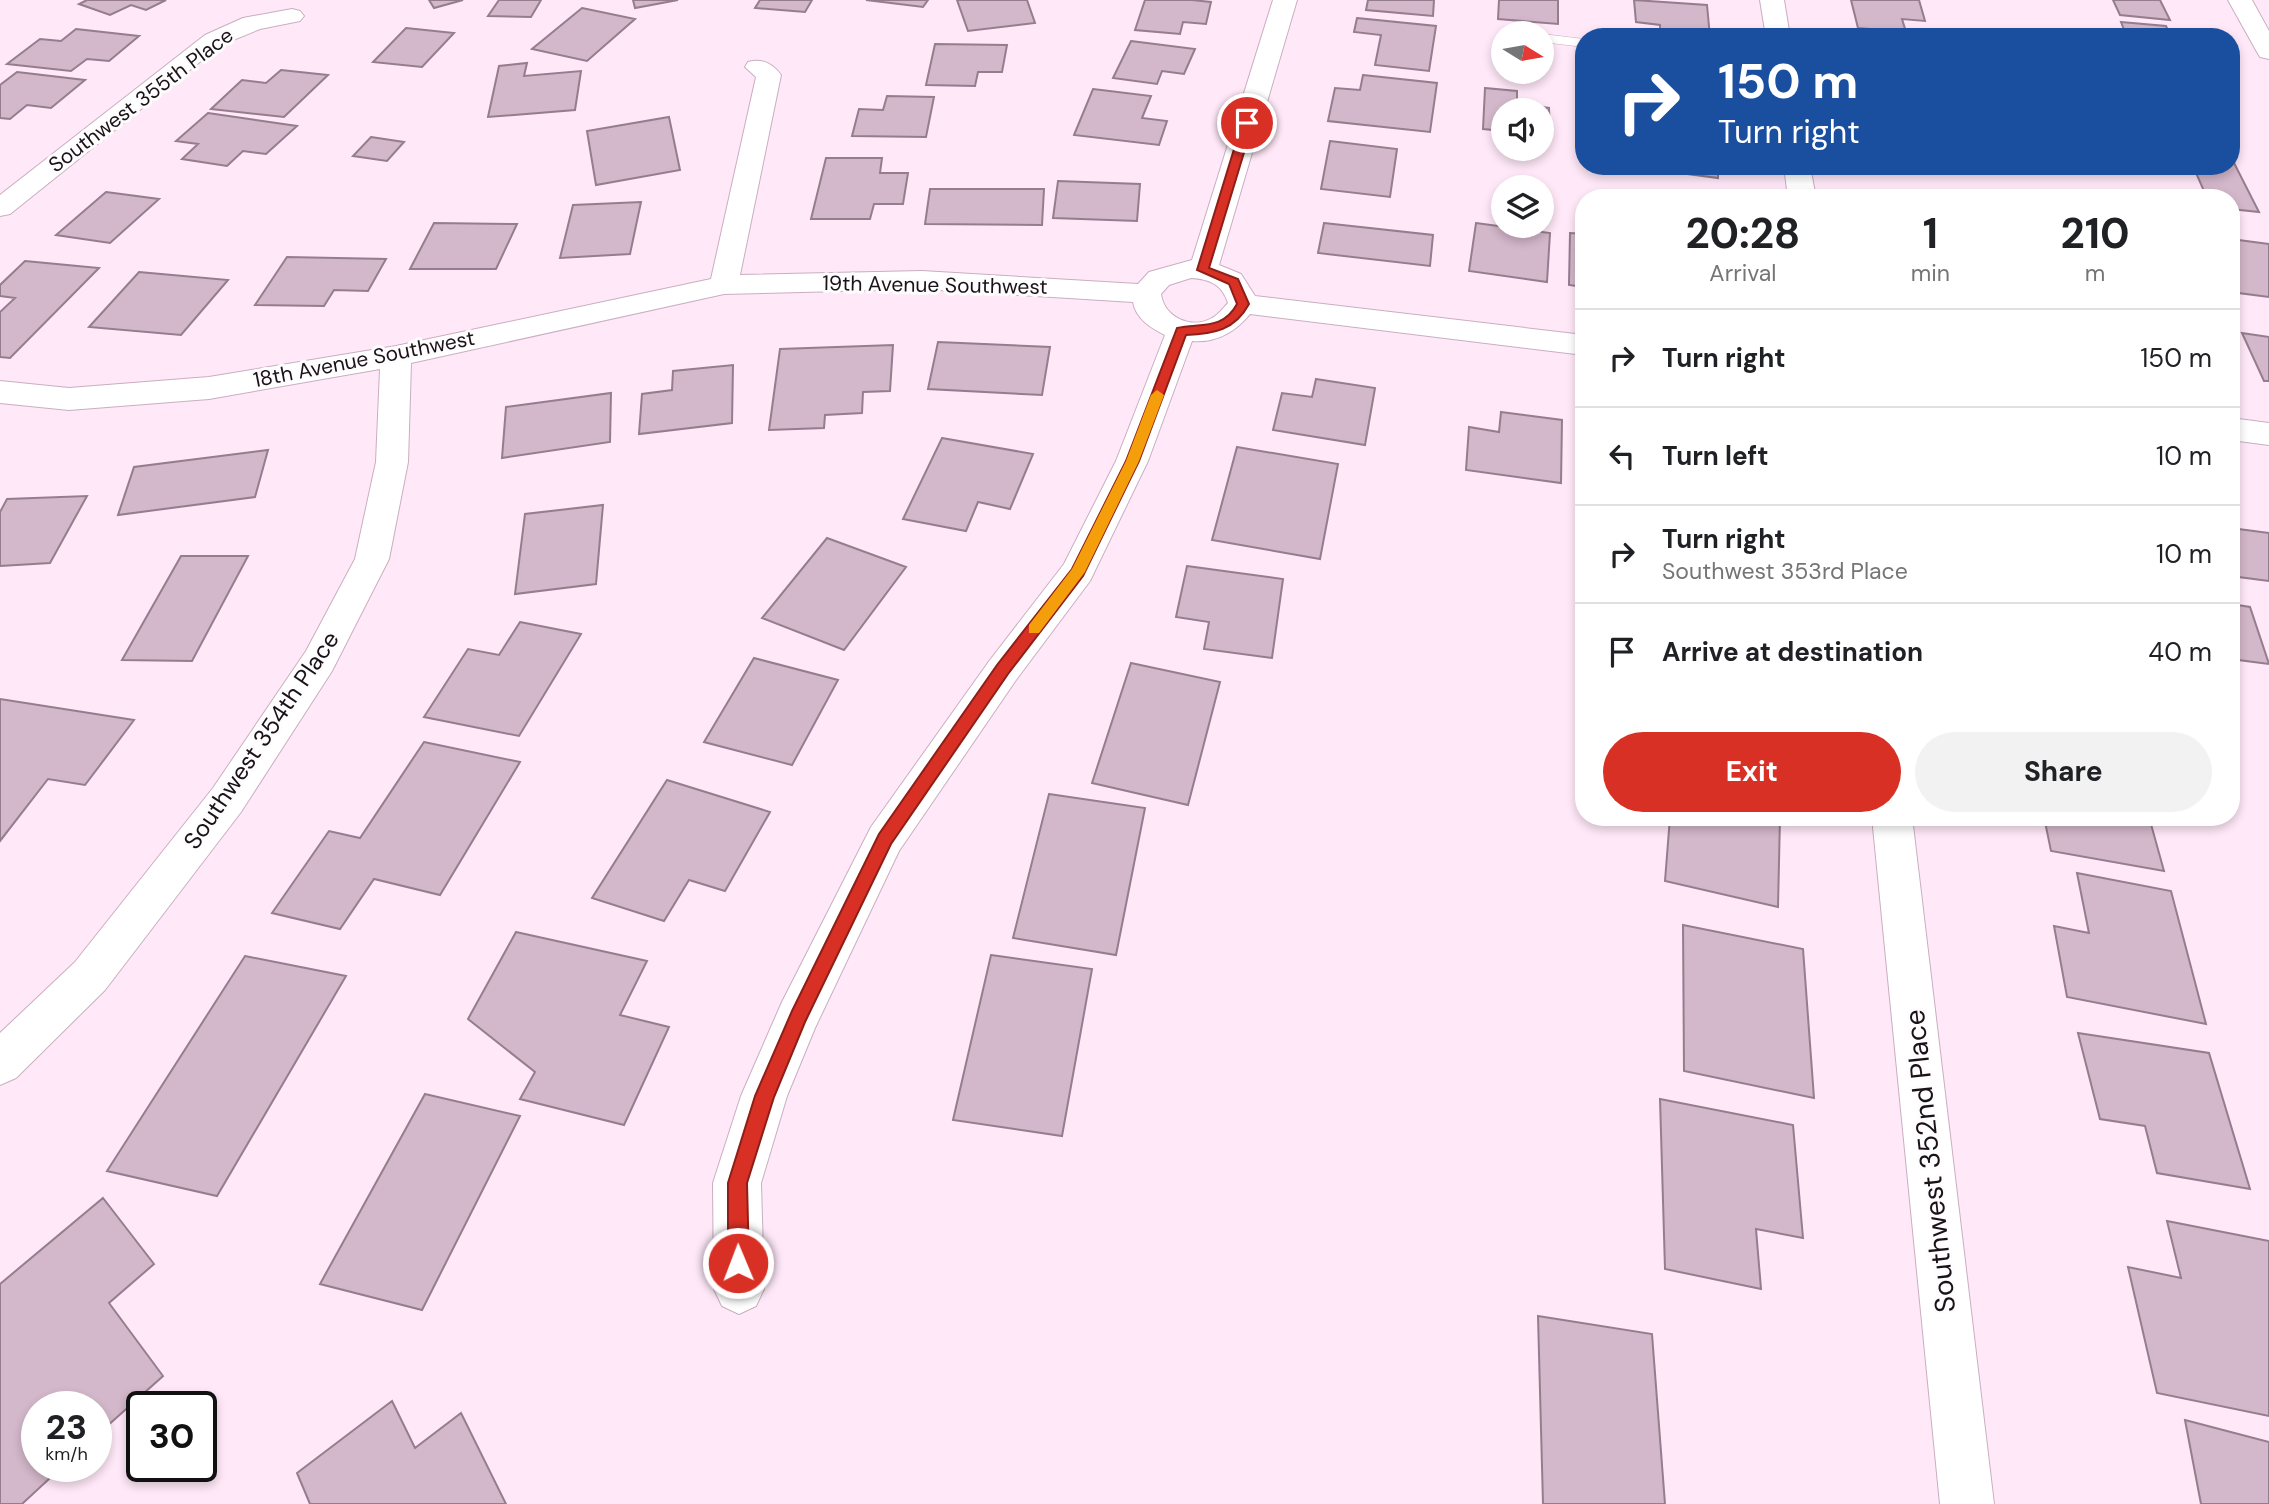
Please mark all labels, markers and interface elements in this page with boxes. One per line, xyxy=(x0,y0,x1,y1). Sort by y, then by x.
street label: Southwest 355th Place xyxy=(43,21,239,179)
north arrow xyxy=(1491,21,1554,84)
map controls xyxy=(1491,21,1554,238)
text: 150 m xyxy=(1718,49,1858,113)
icon: right xyxy=(1603,56,1694,147)
pin xyxy=(1217,93,1277,153)
button: sound xyxy=(1491,98,1554,161)
icon: arrive xyxy=(1228,104,1266,142)
text: Turn right xyxy=(1718,111,1860,153)
button: layers xyxy=(1491,175,1554,238)
text: 20:28 xyxy=(1685,206,1800,261)
text: 1 xyxy=(1923,206,1938,261)
text: 210 xyxy=(2060,206,2130,261)
text: Arrival xyxy=(1709,258,1776,288)
text: min xyxy=(1911,258,1950,288)
text: m xyxy=(2085,258,2105,288)
street label: 19th Avenue Southwest xyxy=(822,269,1048,301)
street label: 18th Avenue Southwest xyxy=(251,324,477,394)
icon: right xyxy=(1603,339,1641,377)
text: Turn right xyxy=(1662,341,1786,375)
text: 150 m xyxy=(2140,341,2212,375)
icon: left xyxy=(1603,437,1641,475)
text: Turn left xyxy=(1662,439,1769,473)
text: 10 m xyxy=(2156,439,2212,473)
text: Turn right xyxy=(1662,522,1786,556)
icon: right xyxy=(1603,535,1641,573)
text: 10 m xyxy=(2156,537,2212,571)
text: Southwest 353rd Place xyxy=(1662,556,1908,586)
street label: Southwest 354th Place xyxy=(176,625,346,855)
icon: arrive xyxy=(1603,633,1641,671)
text: Arrive at destination xyxy=(1662,635,1923,669)
text: 40 m xyxy=(2148,635,2212,669)
button: Exit xyxy=(1603,732,1901,812)
button: Share xyxy=(1915,732,2212,812)
street label: Southwest 352nd Place xyxy=(1896,1008,1964,1314)
position arrow xyxy=(701,1226,775,1300)
speed limit sign: 30 xyxy=(126,1391,217,1482)
text: 23 xyxy=(46,1404,87,1450)
text: km/h xyxy=(45,1442,88,1466)

